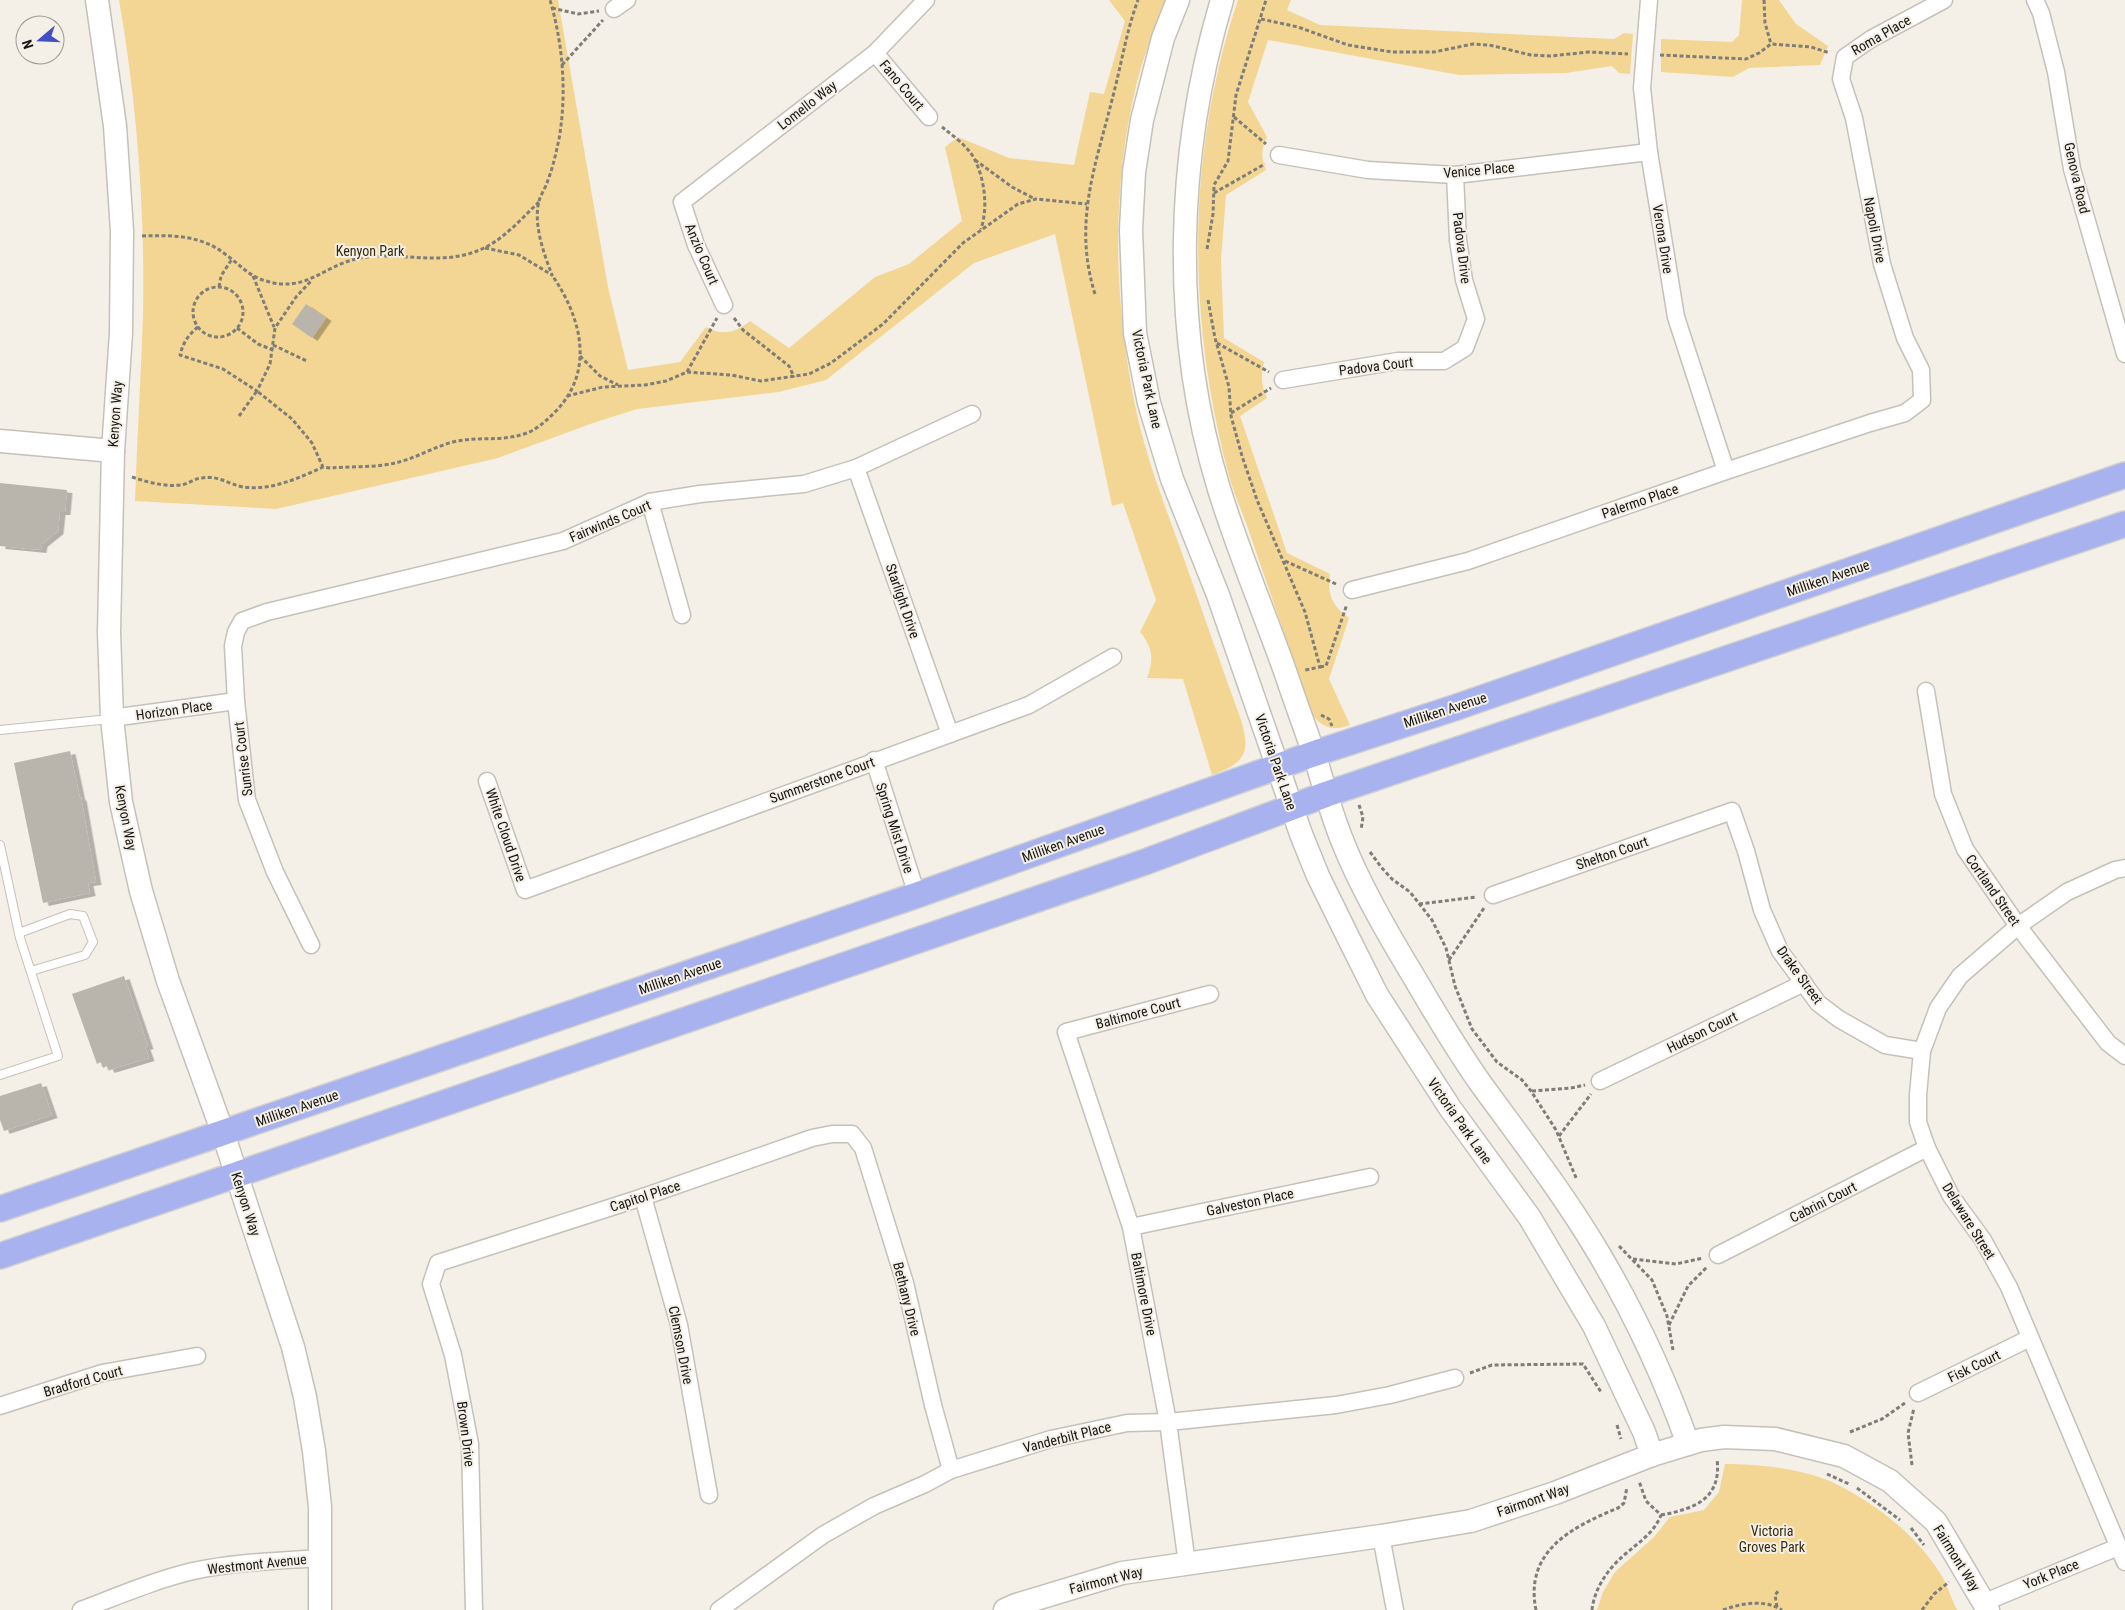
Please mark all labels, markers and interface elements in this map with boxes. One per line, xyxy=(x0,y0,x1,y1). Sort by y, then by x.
street label: Roma Place xyxy=(1849,11,1914,58)
north arrow xyxy=(15,15,65,65)
text: N xyxy=(19,38,37,51)
street label: Fano Court xyxy=(876,57,928,113)
street label: Lomello Way xyxy=(774,77,840,133)
street label: Genova Road xyxy=(2061,141,2093,215)
street label: Venice Place xyxy=(1443,159,1516,181)
street label: Napoli Drive xyxy=(1861,196,1889,265)
street label: Verona Drive xyxy=(1650,203,1676,275)
street label: Padova Drive xyxy=(1450,211,1474,285)
street label: Anzio Court xyxy=(682,221,722,287)
park label: Kenyon Park xyxy=(336,243,405,259)
street label: Victoria Park Lane xyxy=(1129,328,1165,430)
street label: Padova Court xyxy=(1338,354,1414,378)
street label: Kenyon Way xyxy=(105,380,125,448)
street label: Palermo Place xyxy=(1600,480,1681,522)
street label: Fairwinds Court xyxy=(567,497,653,545)
street label: Milliken Avenue xyxy=(1785,556,1872,600)
street label: Starlight Drive xyxy=(883,562,923,641)
street label: Milliken Avenue xyxy=(1401,689,1489,731)
street label: Horizon Place xyxy=(135,697,214,723)
street label: Victoria Park Lane xyxy=(1252,712,1300,813)
street label: Sunrise Court xyxy=(230,721,256,797)
street label: Summerstone Court xyxy=(767,754,877,806)
street label: Spring Mist Drive xyxy=(873,781,917,876)
street label: Kenyon Way xyxy=(112,784,140,852)
street label: White Cloud Drive xyxy=(483,786,530,884)
street label: Milliken Avenue xyxy=(1020,821,1107,865)
street label: Shelton Court xyxy=(1574,833,1650,873)
street label: Cortland Street xyxy=(1963,851,2023,929)
street label: Drake Street xyxy=(1774,943,1826,1007)
street label: Milliken Avenue xyxy=(637,954,724,998)
street label: Baltimore Court xyxy=(1094,994,1182,1032)
street label: Hudson Court xyxy=(1664,1008,1740,1056)
street label: Victoria Park Lane xyxy=(1425,1075,1496,1167)
street label: Milliken Avenue xyxy=(254,1086,341,1130)
street label: Kenyon Way xyxy=(228,1170,264,1238)
street label: Capitol Place xyxy=(608,1177,683,1215)
street label: Cabrini Court xyxy=(1787,1178,1859,1226)
street label: Delaware Street xyxy=(1939,1180,1999,1262)
street label: Galveston Place xyxy=(1205,1185,1296,1219)
street label: Baltimore Drive xyxy=(1128,1251,1160,1337)
street label: Bethany Drive xyxy=(890,1260,924,1338)
street label: Clemson Drive xyxy=(666,1304,697,1386)
street label: Fisk Court xyxy=(1945,1346,2003,1386)
street label: Bradford Court xyxy=(42,1362,124,1400)
street label: Brown Drive xyxy=(454,1400,478,1468)
street label: Vanderbilt Place xyxy=(1021,1418,1113,1456)
street label: Fairmont Way xyxy=(1495,1480,1571,1520)
street label: Fairmont Way xyxy=(1930,1522,1984,1594)
park label: Victoria Groves Park xyxy=(1739,1523,1806,1555)
street label: Westmont Avenue xyxy=(207,1551,308,1577)
street label: York Place xyxy=(2021,1555,2081,1592)
street label: Fairmont Way xyxy=(1068,1563,1145,1597)

